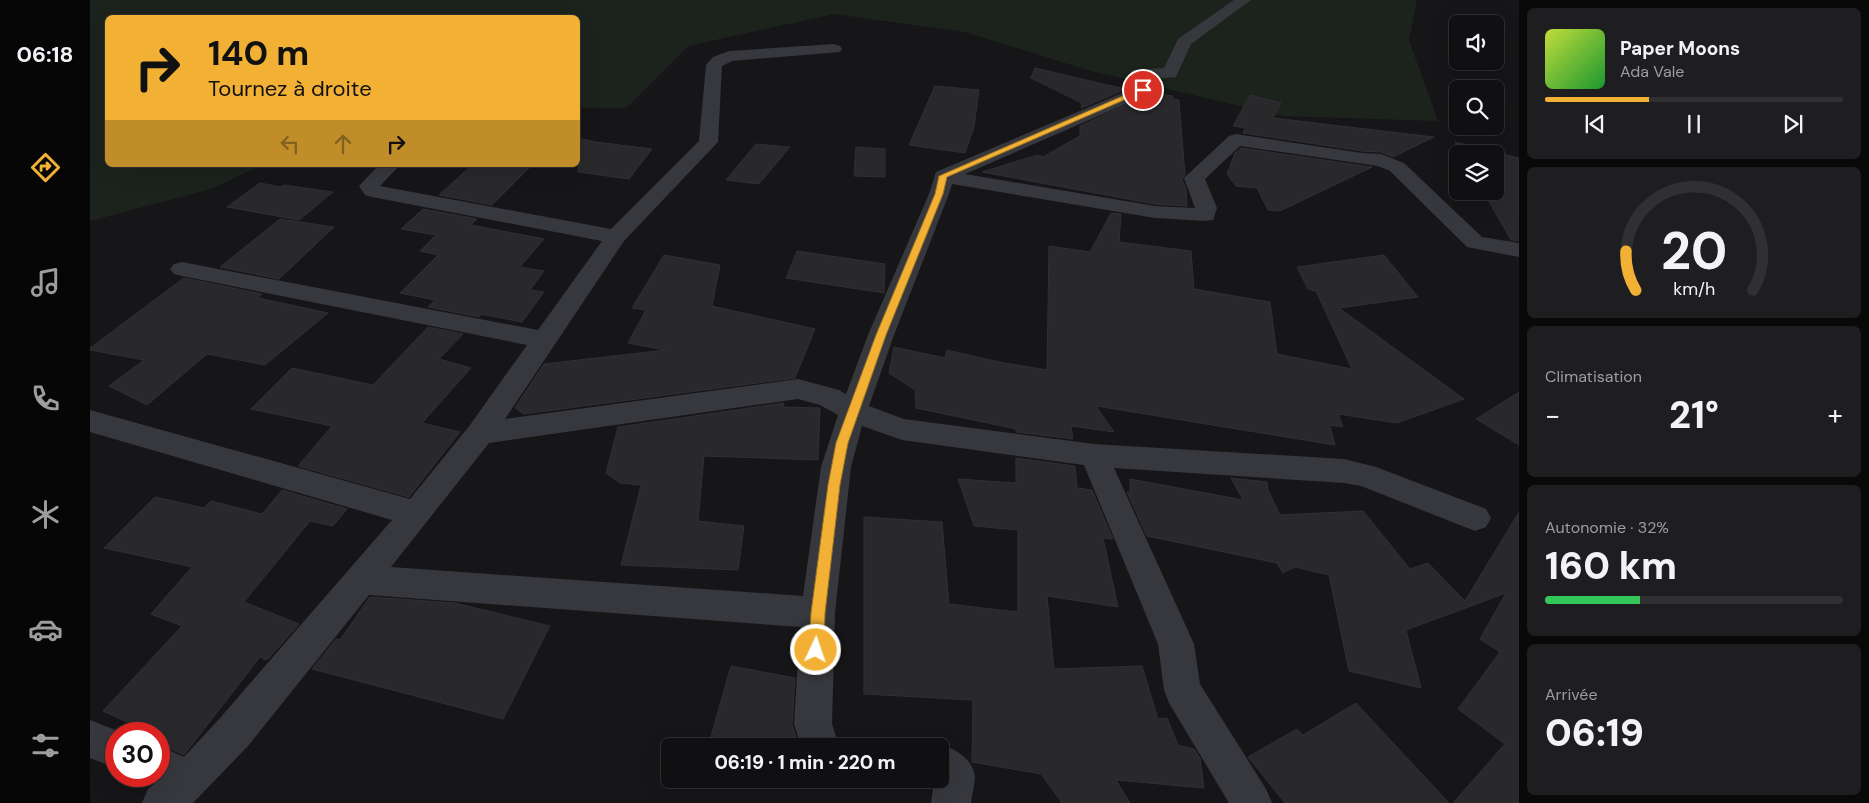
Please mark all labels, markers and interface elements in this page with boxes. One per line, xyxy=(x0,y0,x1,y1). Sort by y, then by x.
map controls xyxy=(1449,15,1504,200)
button: sound xyxy=(1449,15,1504,70)
text: 140 m xyxy=(208,30,309,76)
icon: right xyxy=(125,35,190,100)
text: Paper Moons xyxy=(1620,36,1740,61)
text: 06:18 xyxy=(17,40,73,69)
text: Ada Vale xyxy=(1620,61,1684,82)
pin xyxy=(1122,69,1164,111)
text: Tournez à droite xyxy=(208,74,372,103)
icon: arrive xyxy=(1129,76,1157,104)
button: search xyxy=(1449,80,1504,135)
icon: previous xyxy=(1581,110,1609,138)
icon: pause xyxy=(1680,110,1708,138)
icon: next xyxy=(1779,110,1807,138)
icon: left xyxy=(276,130,304,158)
icon: ahead xyxy=(329,130,357,158)
icon: right xyxy=(382,130,410,158)
button: layers xyxy=(1449,145,1504,200)
icon: directions xyxy=(28,150,63,185)
text: 20 xyxy=(1661,217,1727,285)
icon: music xyxy=(28,265,63,300)
text: km/h xyxy=(1673,277,1715,301)
text: Climatisation xyxy=(1545,366,1642,387)
icon: phone xyxy=(28,381,63,416)
text: 21° xyxy=(1669,390,1719,440)
text: − xyxy=(1545,397,1560,434)
text: + xyxy=(1828,397,1843,434)
icon: climate xyxy=(28,497,63,532)
text: Autonomie · 32% xyxy=(1545,517,1669,538)
text: 160 km xyxy=(1545,541,1677,591)
icon: car xyxy=(28,612,63,647)
position arrow xyxy=(789,623,841,675)
text: Arrivée xyxy=(1545,684,1598,705)
text: 06:19 xyxy=(1545,708,1644,758)
speed limit sign: 30 xyxy=(105,722,170,787)
icon: filters xyxy=(28,728,63,763)
text: 06:19 · 1 min · 220 m xyxy=(714,750,896,775)

